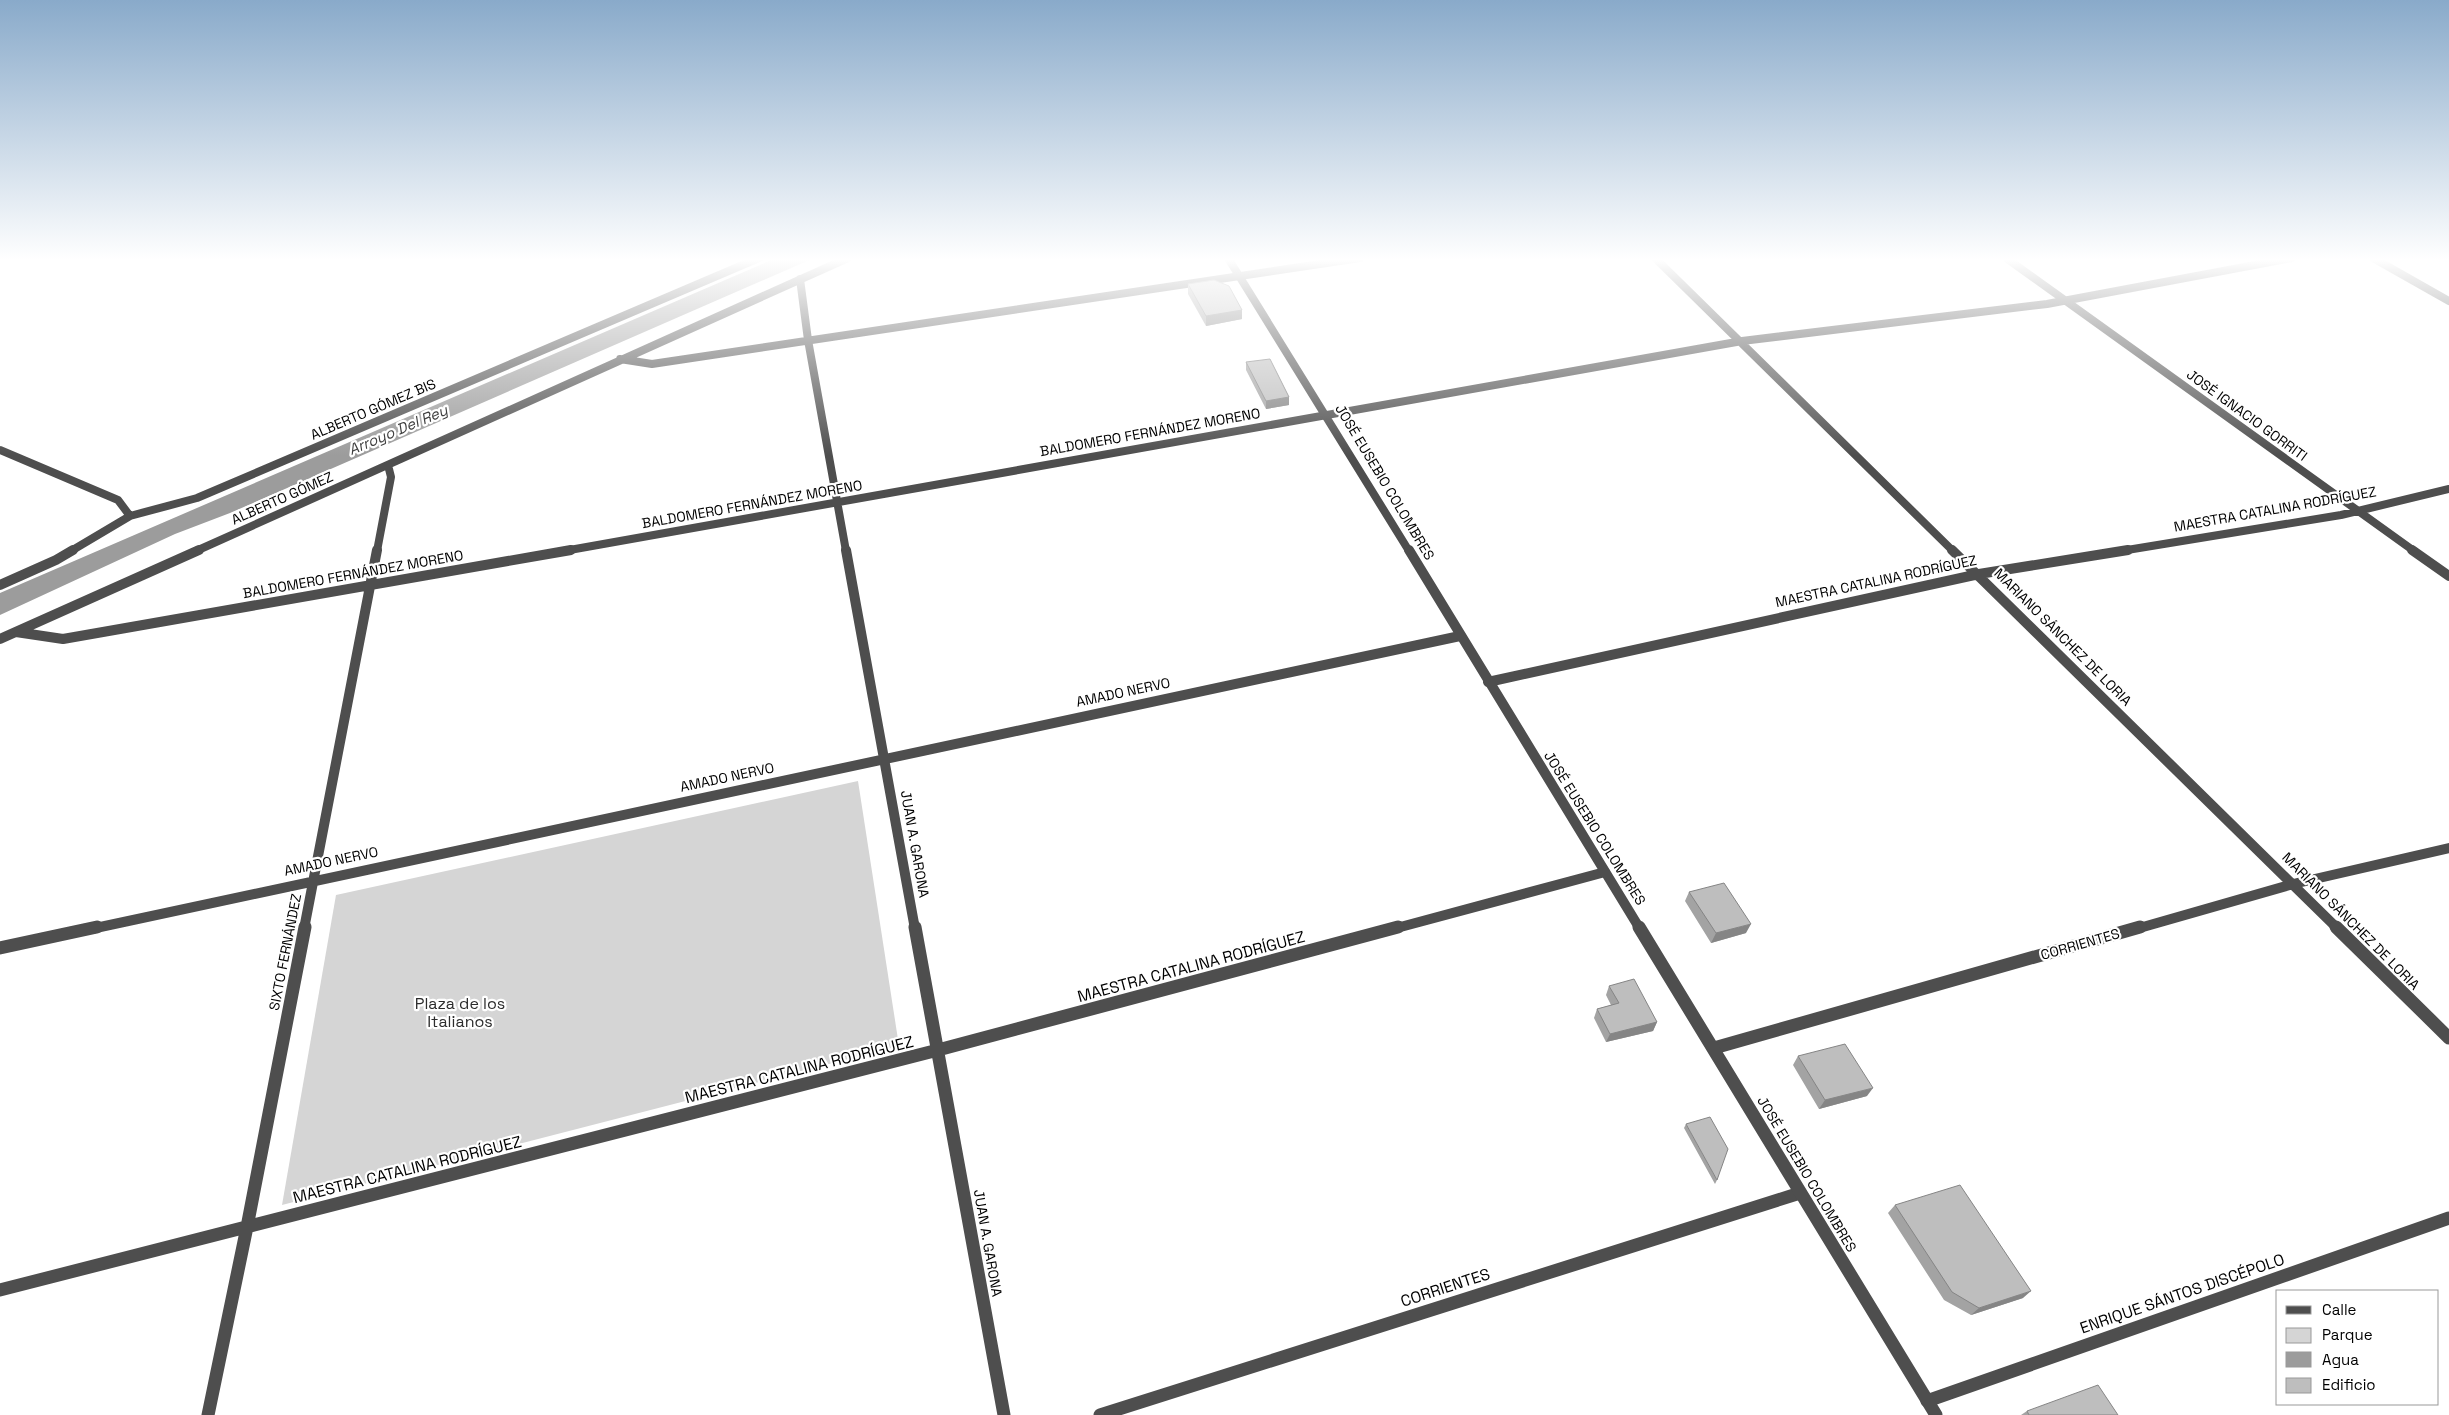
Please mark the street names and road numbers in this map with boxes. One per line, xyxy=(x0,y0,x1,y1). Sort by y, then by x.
street label: JOSÉ IGNACIO GORRITI xyxy=(2183,365,2311,465)
street label: ALBERTO GÓMEZ BIS xyxy=(308,374,438,444)
street label: JOSÉ EUSEBIO COLOMBRES xyxy=(1331,401,1439,563)
street label: BALDOMERO FERNÁNDEZ MORENO xyxy=(1038,404,1262,460)
street label: ALBERTO GÓMEZ xyxy=(228,467,336,529)
street label: BALDOMERO FERNÁNDEZ MORENO xyxy=(640,476,864,532)
street label: MAESTRA CATALINA RODRÍGUEZ xyxy=(2172,482,2378,536)
street label: BALDOMERO FERNÁNDEZ MORENO xyxy=(241,546,465,602)
street label: MAESTRA CATALINA RODRÍGUEZ xyxy=(1774,551,1978,611)
street label: MARIANO SÁNCHEZ DE LORIA xyxy=(1990,564,2136,710)
street label: AMADO NERVO xyxy=(1074,673,1172,711)
street label: JOSÉ EUSEBIO COLOMBRES xyxy=(1540,747,1650,909)
street label: AMADO NERVO xyxy=(678,758,776,796)
street label: JUAN A. GARONA xyxy=(897,789,933,899)
street label: AMADO NERVO xyxy=(282,842,380,880)
street label: MARIANO SÁNCHEZ DE LORIA xyxy=(2278,848,2424,994)
street label: SIXTO FERNÁNDEZ xyxy=(265,892,305,1012)
street label: CORRIENTES xyxy=(2038,924,2122,964)
street label: MAESTRA CATALINA RODRÍGUEZ xyxy=(1075,926,1307,1007)
street label: MAESTRA CATALINA RODRÍGUEZ xyxy=(683,1031,916,1108)
street label: JOSÉ EUSEBIO COLOMBRES xyxy=(1753,1093,1861,1255)
street label: MAESTRA CATALINA RODRÍGUEZ xyxy=(291,1131,524,1208)
street label: JUAN A. GARONA xyxy=(970,1188,1006,1298)
street label: ENRIQUE SÁNTOS DISCÉPOLO xyxy=(2077,1249,2287,1338)
street label: CORRIENTES xyxy=(1398,1263,1493,1312)

